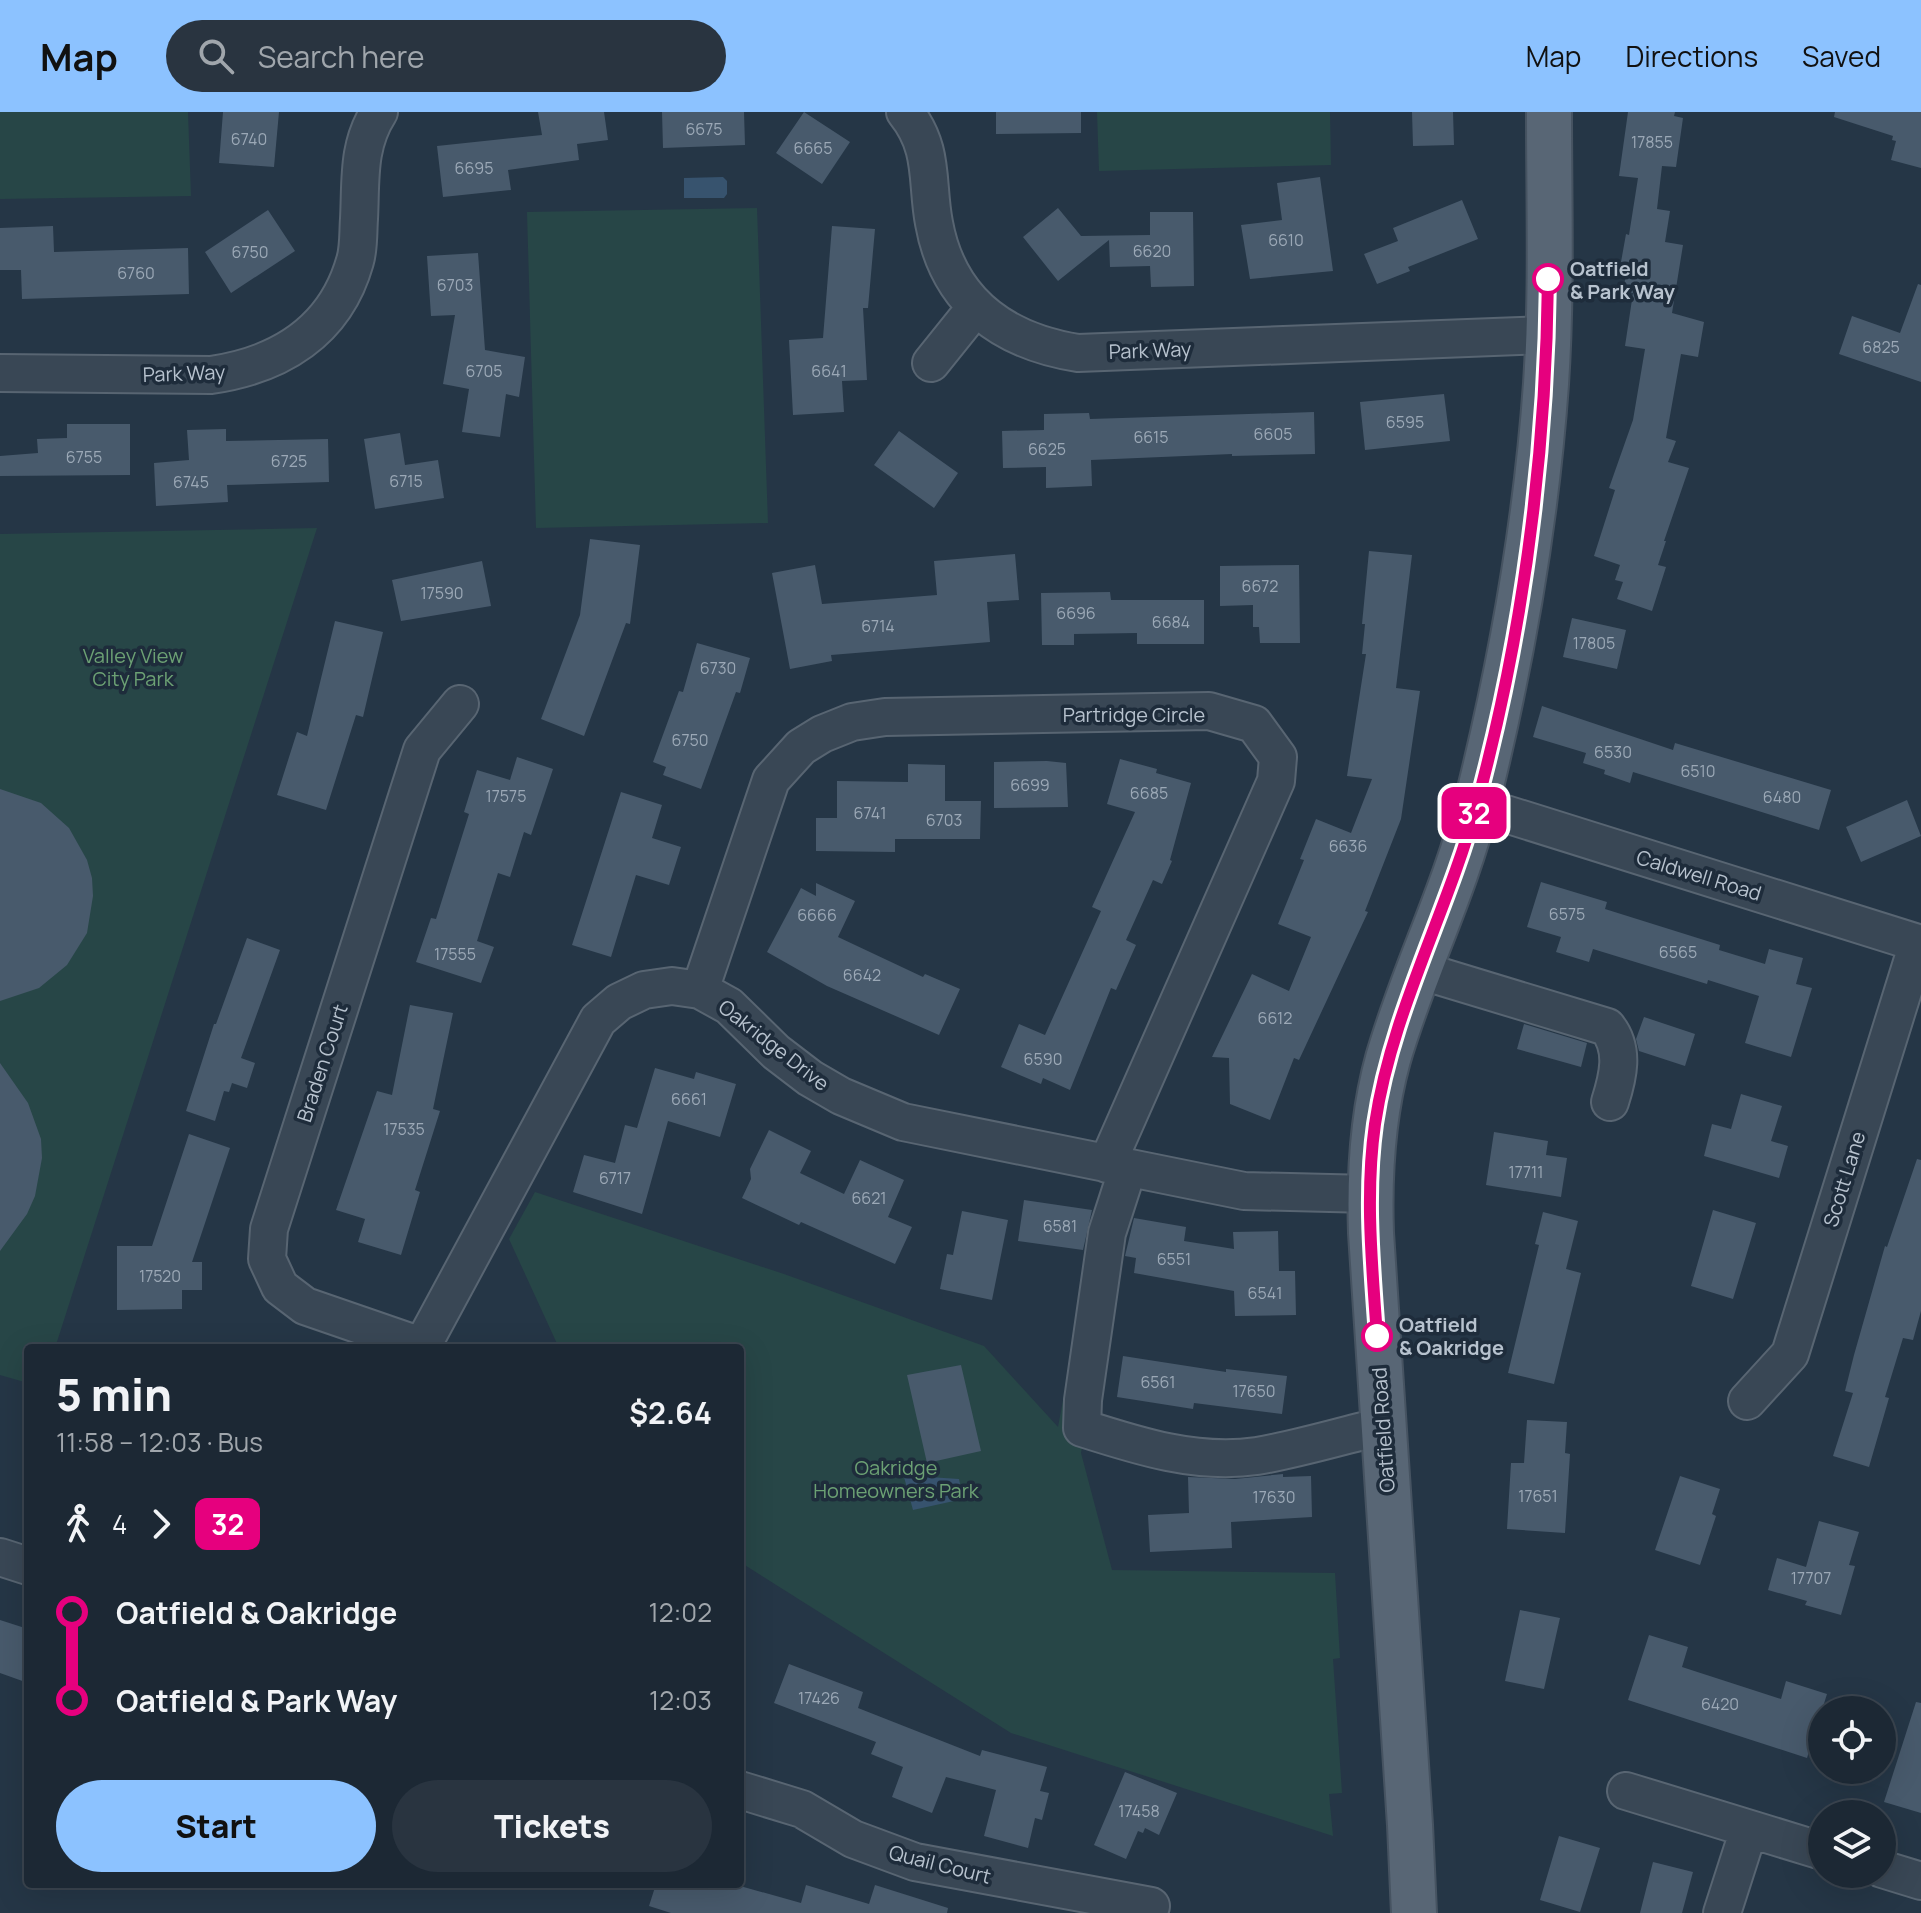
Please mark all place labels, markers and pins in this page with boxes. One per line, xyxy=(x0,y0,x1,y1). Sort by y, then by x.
place label: Oatfield & Park Way xyxy=(1570,255,1676,305)
marker: Oatfield & Park Way xyxy=(1533,264,1563,294)
place label: Oatfield & Oakridge xyxy=(1399,1311,1504,1361)
marker: Oatfield & Oakridge xyxy=(1362,1321,1392,1351)

